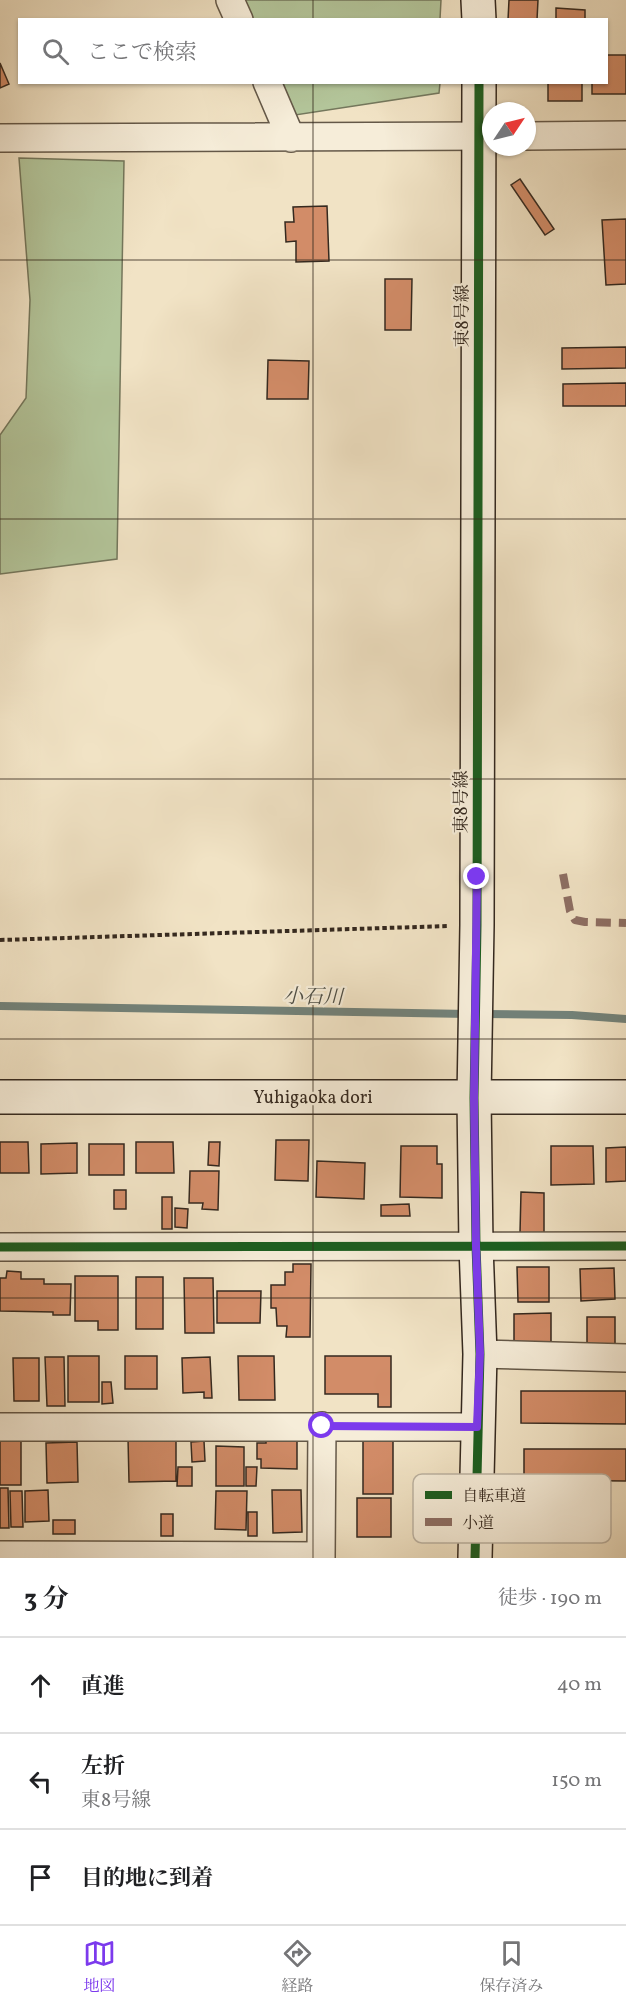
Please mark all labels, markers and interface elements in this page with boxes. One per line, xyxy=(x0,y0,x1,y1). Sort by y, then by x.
search box xyxy=(18,18,608,84)
icon: search xyxy=(39,35,72,68)
text: ここで検索 xyxy=(87,38,197,69)
north arrow xyxy=(482,102,536,156)
street label: 東8号線 xyxy=(451,284,476,348)
street label: 東8号線 xyxy=(450,770,475,834)
route end xyxy=(463,863,489,889)
water label: 小石川 xyxy=(283,983,345,1013)
street label: Yuhigaoka dori xyxy=(253,1086,373,1111)
route start xyxy=(308,1412,334,1438)
legend xyxy=(413,1474,611,1543)
text: 自転車道 xyxy=(462,1486,526,1508)
text: 小道 xyxy=(462,1513,494,1535)
text: 3 分 xyxy=(24,1582,68,1618)
text: 徒歩 · 190 m xyxy=(498,1585,602,1613)
icon: ahead xyxy=(24,1669,57,1702)
text: 40 m xyxy=(557,1671,602,1699)
text: 直進 xyxy=(81,1672,125,1703)
text: 左折 xyxy=(81,1752,125,1783)
icon: left xyxy=(24,1765,57,1798)
text: 150 m xyxy=(551,1767,602,1795)
text: 東8号線 xyxy=(81,1787,151,1815)
icon: arrive xyxy=(24,1861,57,1894)
text: 目的地に到着 xyxy=(81,1864,213,1895)
tab: 地図 xyxy=(83,1937,116,1998)
tab: 経路 xyxy=(281,1937,314,1998)
tab: 保存済み xyxy=(479,1937,543,1998)

